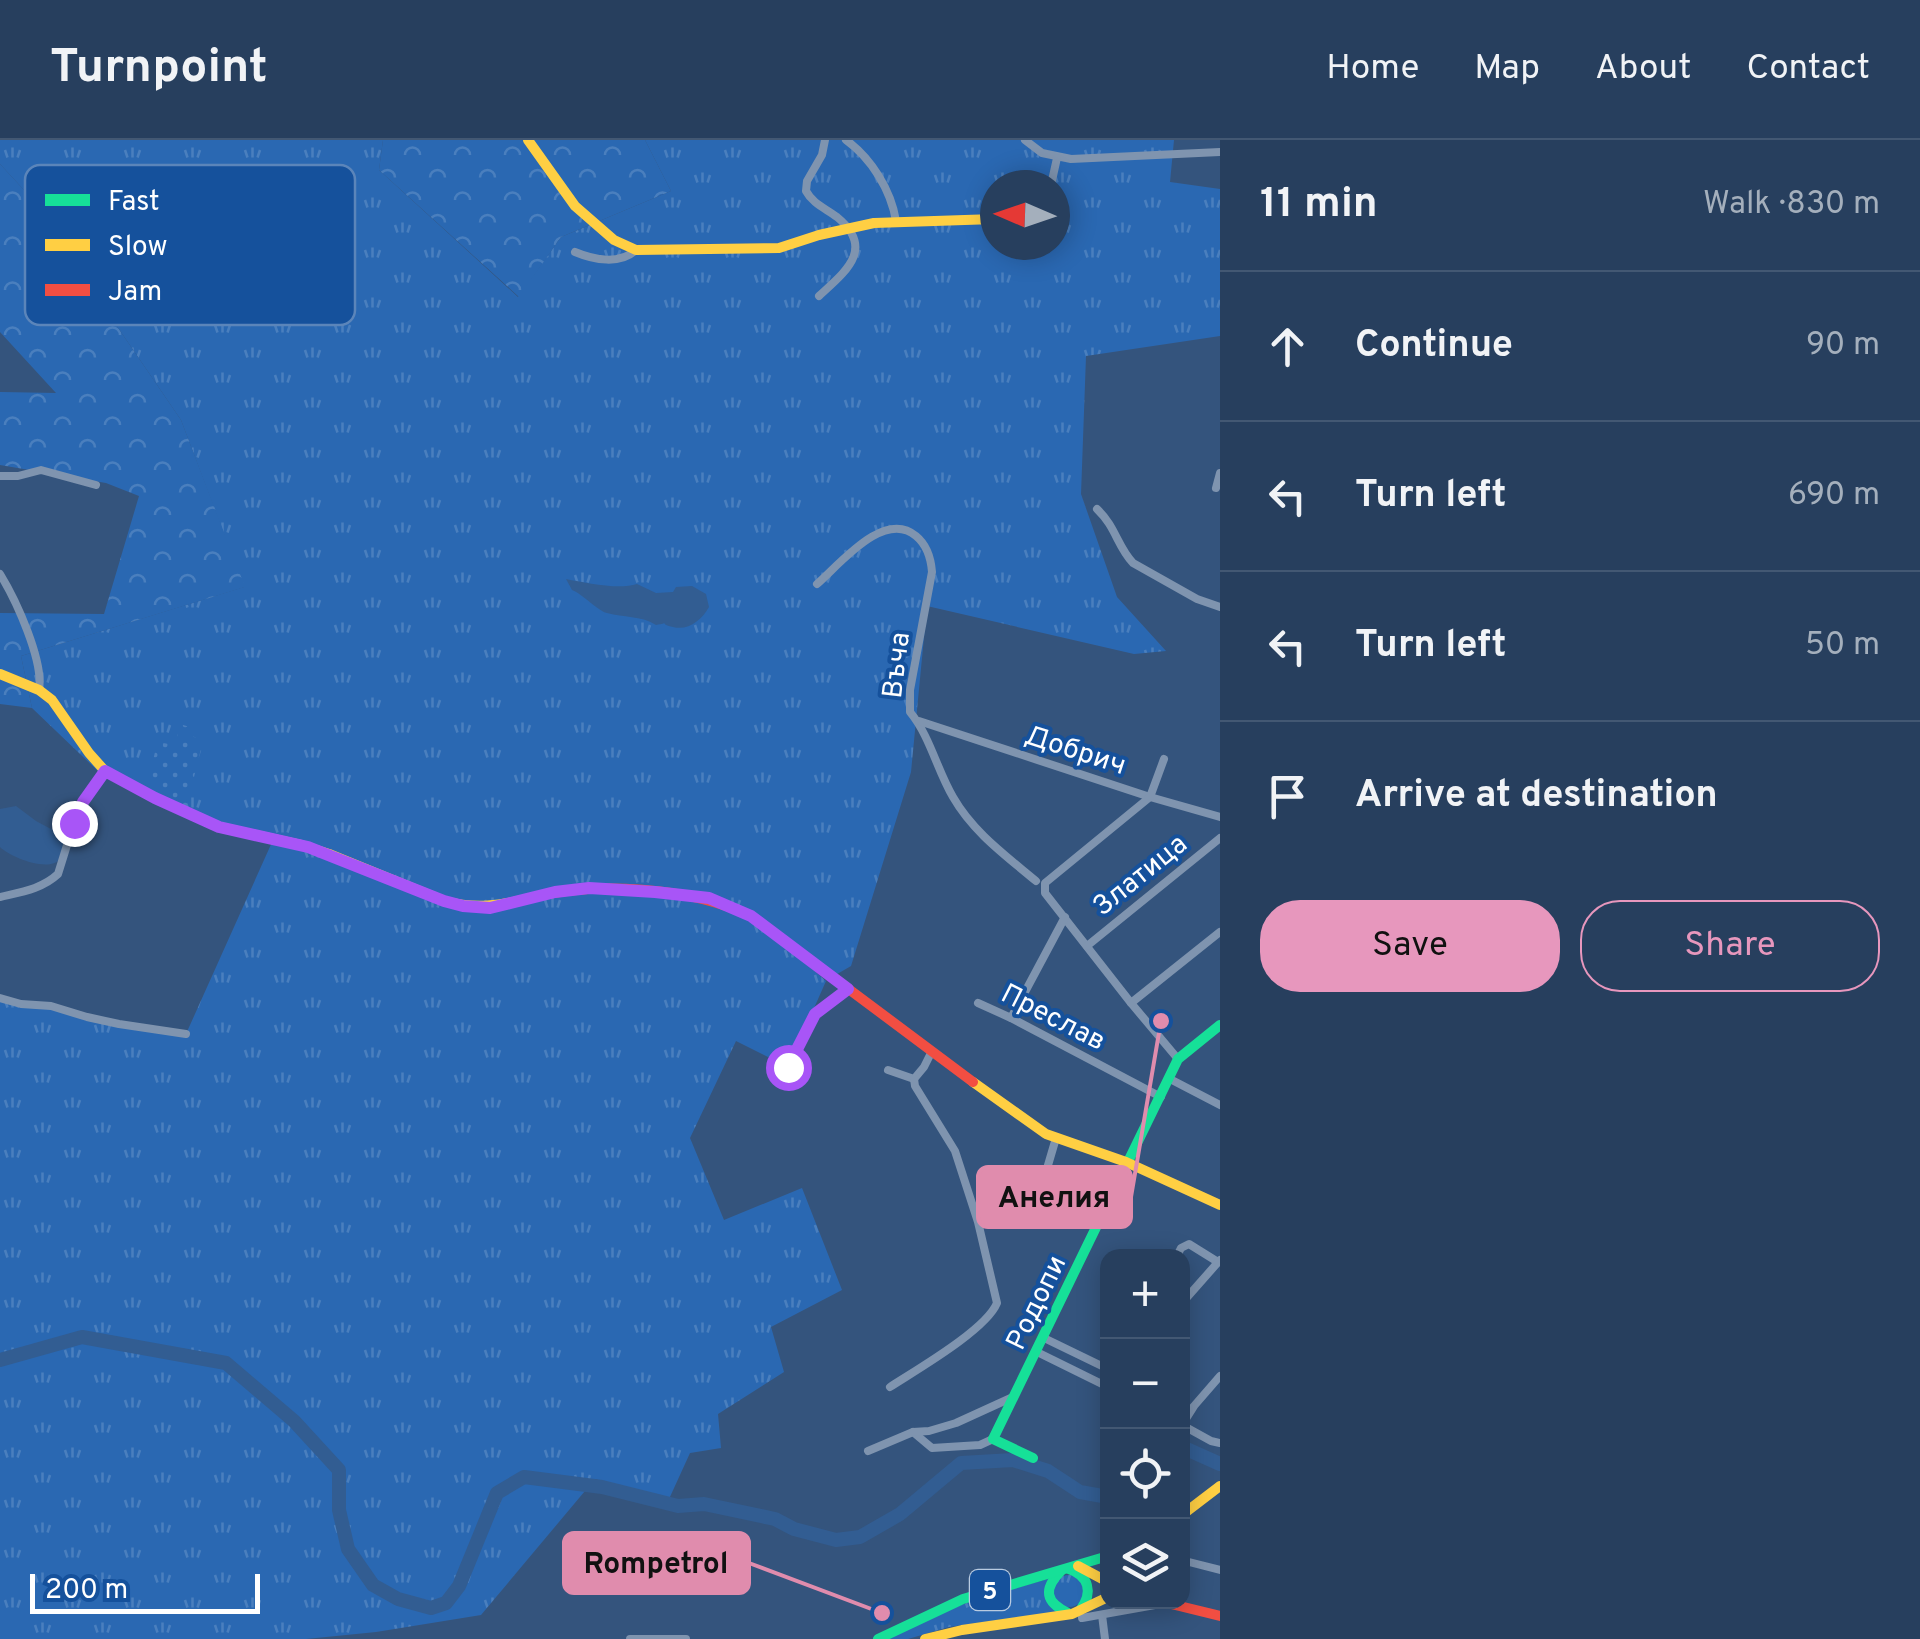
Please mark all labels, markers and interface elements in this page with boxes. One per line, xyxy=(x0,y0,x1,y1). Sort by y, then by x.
text: Turnpoint xyxy=(50,39,268,99)
text: Home xyxy=(1326,47,1419,91)
text: Map xyxy=(1474,47,1540,91)
text: About xyxy=(1595,47,1691,91)
text: Contact xyxy=(1746,47,1870,91)
legend xyxy=(25,165,355,325)
north arrow xyxy=(980,170,1070,260)
text: 11 min xyxy=(1260,179,1378,232)
text: Fast xyxy=(108,185,160,221)
text: Walk · 830 m xyxy=(1703,185,1880,225)
text: Slow xyxy=(108,230,167,266)
text: Jam xyxy=(108,275,162,311)
icon: ahead xyxy=(1260,319,1315,374)
text: Continue xyxy=(1355,322,1513,371)
text: 90 m xyxy=(1806,326,1880,366)
icon: left xyxy=(1260,469,1315,524)
text: Turn left xyxy=(1355,472,1507,521)
text: 690 m xyxy=(1788,476,1880,516)
icon: left xyxy=(1260,619,1315,674)
text: Turn left xyxy=(1355,622,1507,671)
text: 50 m xyxy=(1805,626,1880,666)
street label: Въча xyxy=(876,630,920,701)
street label: Добрич xyxy=(1020,719,1130,785)
icon: arrive xyxy=(1260,769,1315,824)
text: Arrive at destination xyxy=(1355,772,1718,821)
route end xyxy=(52,801,98,847)
street label: Златица xyxy=(1086,827,1196,925)
button: Save xyxy=(1260,900,1560,992)
button: Share xyxy=(1580,900,1880,992)
street label: Преслав xyxy=(994,977,1111,1060)
route start xyxy=(766,1045,812,1091)
callout: Анелия xyxy=(978,1167,1131,1227)
text: Анелия xyxy=(998,1181,1110,1218)
map controls xyxy=(1100,1249,1190,1609)
button: + xyxy=(1100,1249,1190,1339)
street label: Родопи xyxy=(999,1250,1076,1357)
button: − xyxy=(1100,1339,1190,1429)
button: locate xyxy=(1100,1429,1190,1519)
button: layers xyxy=(1100,1519,1190,1609)
callout: Rompetrol xyxy=(564,1533,749,1593)
text: Rompetrol xyxy=(583,1547,729,1584)
scale bar xyxy=(30,1569,260,1614)
road number: 5 xyxy=(970,1570,1010,1610)
text: 200 m xyxy=(45,1573,128,1609)

